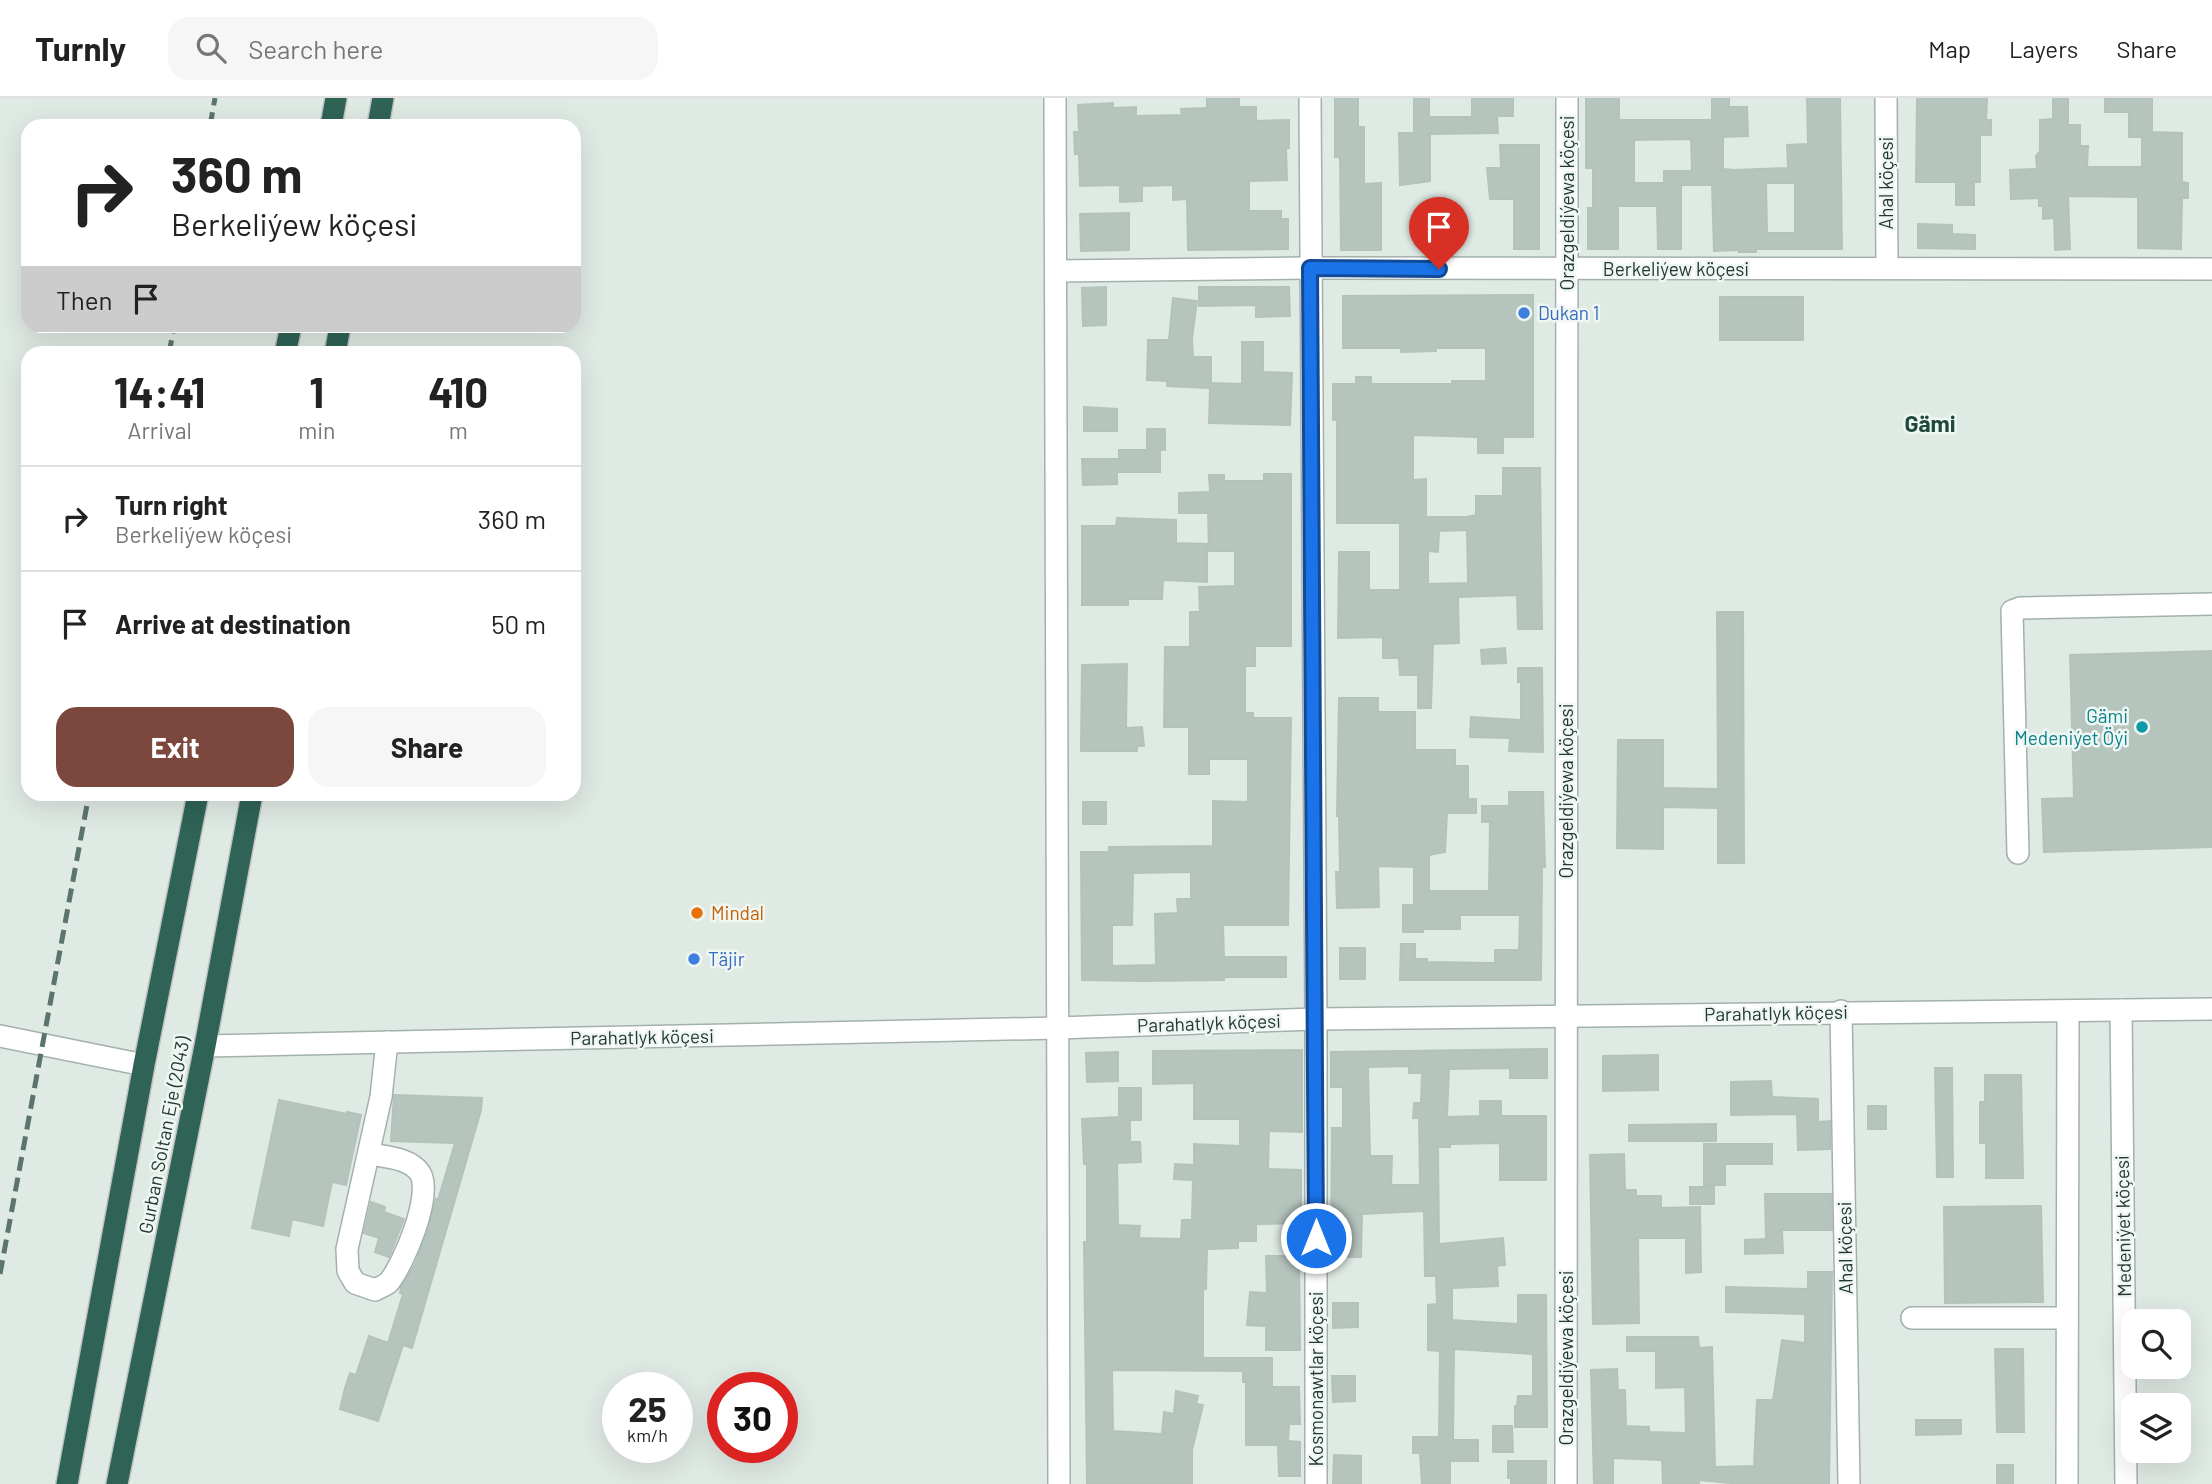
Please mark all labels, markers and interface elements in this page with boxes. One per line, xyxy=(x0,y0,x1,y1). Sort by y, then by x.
search box xyxy=(168,17,658,80)
text: Turnly xyxy=(35,28,126,68)
icon: search xyxy=(192,29,230,67)
text: Search here xyxy=(248,33,383,64)
text: Map xyxy=(1928,34,1971,63)
text: Layers xyxy=(2009,34,2078,63)
text: Share xyxy=(2116,34,2177,63)
street label: Orazgeldiýewa köçesi xyxy=(1555,115,1578,291)
street label: Ahal köçesi xyxy=(1874,137,1897,229)
text: 360 m xyxy=(171,144,302,203)
icon: right xyxy=(56,147,147,238)
pin xyxy=(1409,197,1469,269)
text: Berkeliýew köçesi xyxy=(171,204,418,242)
icon: arrive xyxy=(1420,208,1458,246)
street label: Berkeliýew köçesi xyxy=(1603,257,1749,280)
icon: arrive xyxy=(127,280,165,318)
text: Then xyxy=(56,284,113,315)
place label: Dukan 1 xyxy=(1538,301,1599,324)
marker: Dukan 1 xyxy=(1516,305,1532,321)
text: 14:41 xyxy=(114,366,205,416)
text: 1 xyxy=(309,366,324,416)
text: 410 xyxy=(428,366,488,416)
district label: Gämi xyxy=(1904,409,1956,437)
text: Arrival xyxy=(127,416,192,444)
text: min xyxy=(298,416,335,444)
text: m xyxy=(449,416,468,444)
text: Turn right xyxy=(115,489,228,520)
icon: right xyxy=(56,500,94,538)
text: 360 m xyxy=(478,503,546,534)
text: Berkeliýew köçesi xyxy=(115,520,292,548)
icon: arrive xyxy=(56,605,94,643)
text: Arrive at destination xyxy=(115,608,351,639)
text: 50 m xyxy=(491,608,546,639)
street label: Orazgeldiýewa köçesi xyxy=(1554,703,1577,879)
place label: Gämi Medeniýet Öýi xyxy=(2014,704,2128,749)
button: Exit xyxy=(56,707,294,787)
button: Share xyxy=(308,707,546,787)
marker: Gämi Medeniýet Öýi xyxy=(2134,719,2150,735)
place label: Mindal xyxy=(711,901,764,924)
marker: Mindal xyxy=(689,905,705,921)
place label: Täjir xyxy=(708,947,745,970)
marker: Täjir xyxy=(686,951,702,967)
street label: Parahatlyk köçesi xyxy=(1704,1000,1848,1025)
street label: Parahatlyk köçesi xyxy=(1137,1008,1281,1037)
street label: Parahatlyk köçesi xyxy=(570,1024,714,1049)
street label: Gurban Soltan Eje (2043) xyxy=(133,1033,194,1236)
street label: Medeniýet köçesi xyxy=(2110,1155,2135,1297)
position arrow xyxy=(1279,1201,1353,1275)
street label: Ahal köçesi xyxy=(1832,1201,1857,1295)
street label: Orazgeldiýewa köçesi xyxy=(1554,1270,1577,1446)
street label: Kosmonawtlar köçesi xyxy=(1304,1291,1327,1467)
map controls xyxy=(2121,1309,2191,1463)
button: search xyxy=(2121,1309,2191,1379)
speed limit sign: 30 xyxy=(707,1372,798,1463)
text: 25 xyxy=(628,1387,667,1429)
button: layers xyxy=(2121,1393,2191,1463)
text: km/h xyxy=(627,1424,668,1446)

